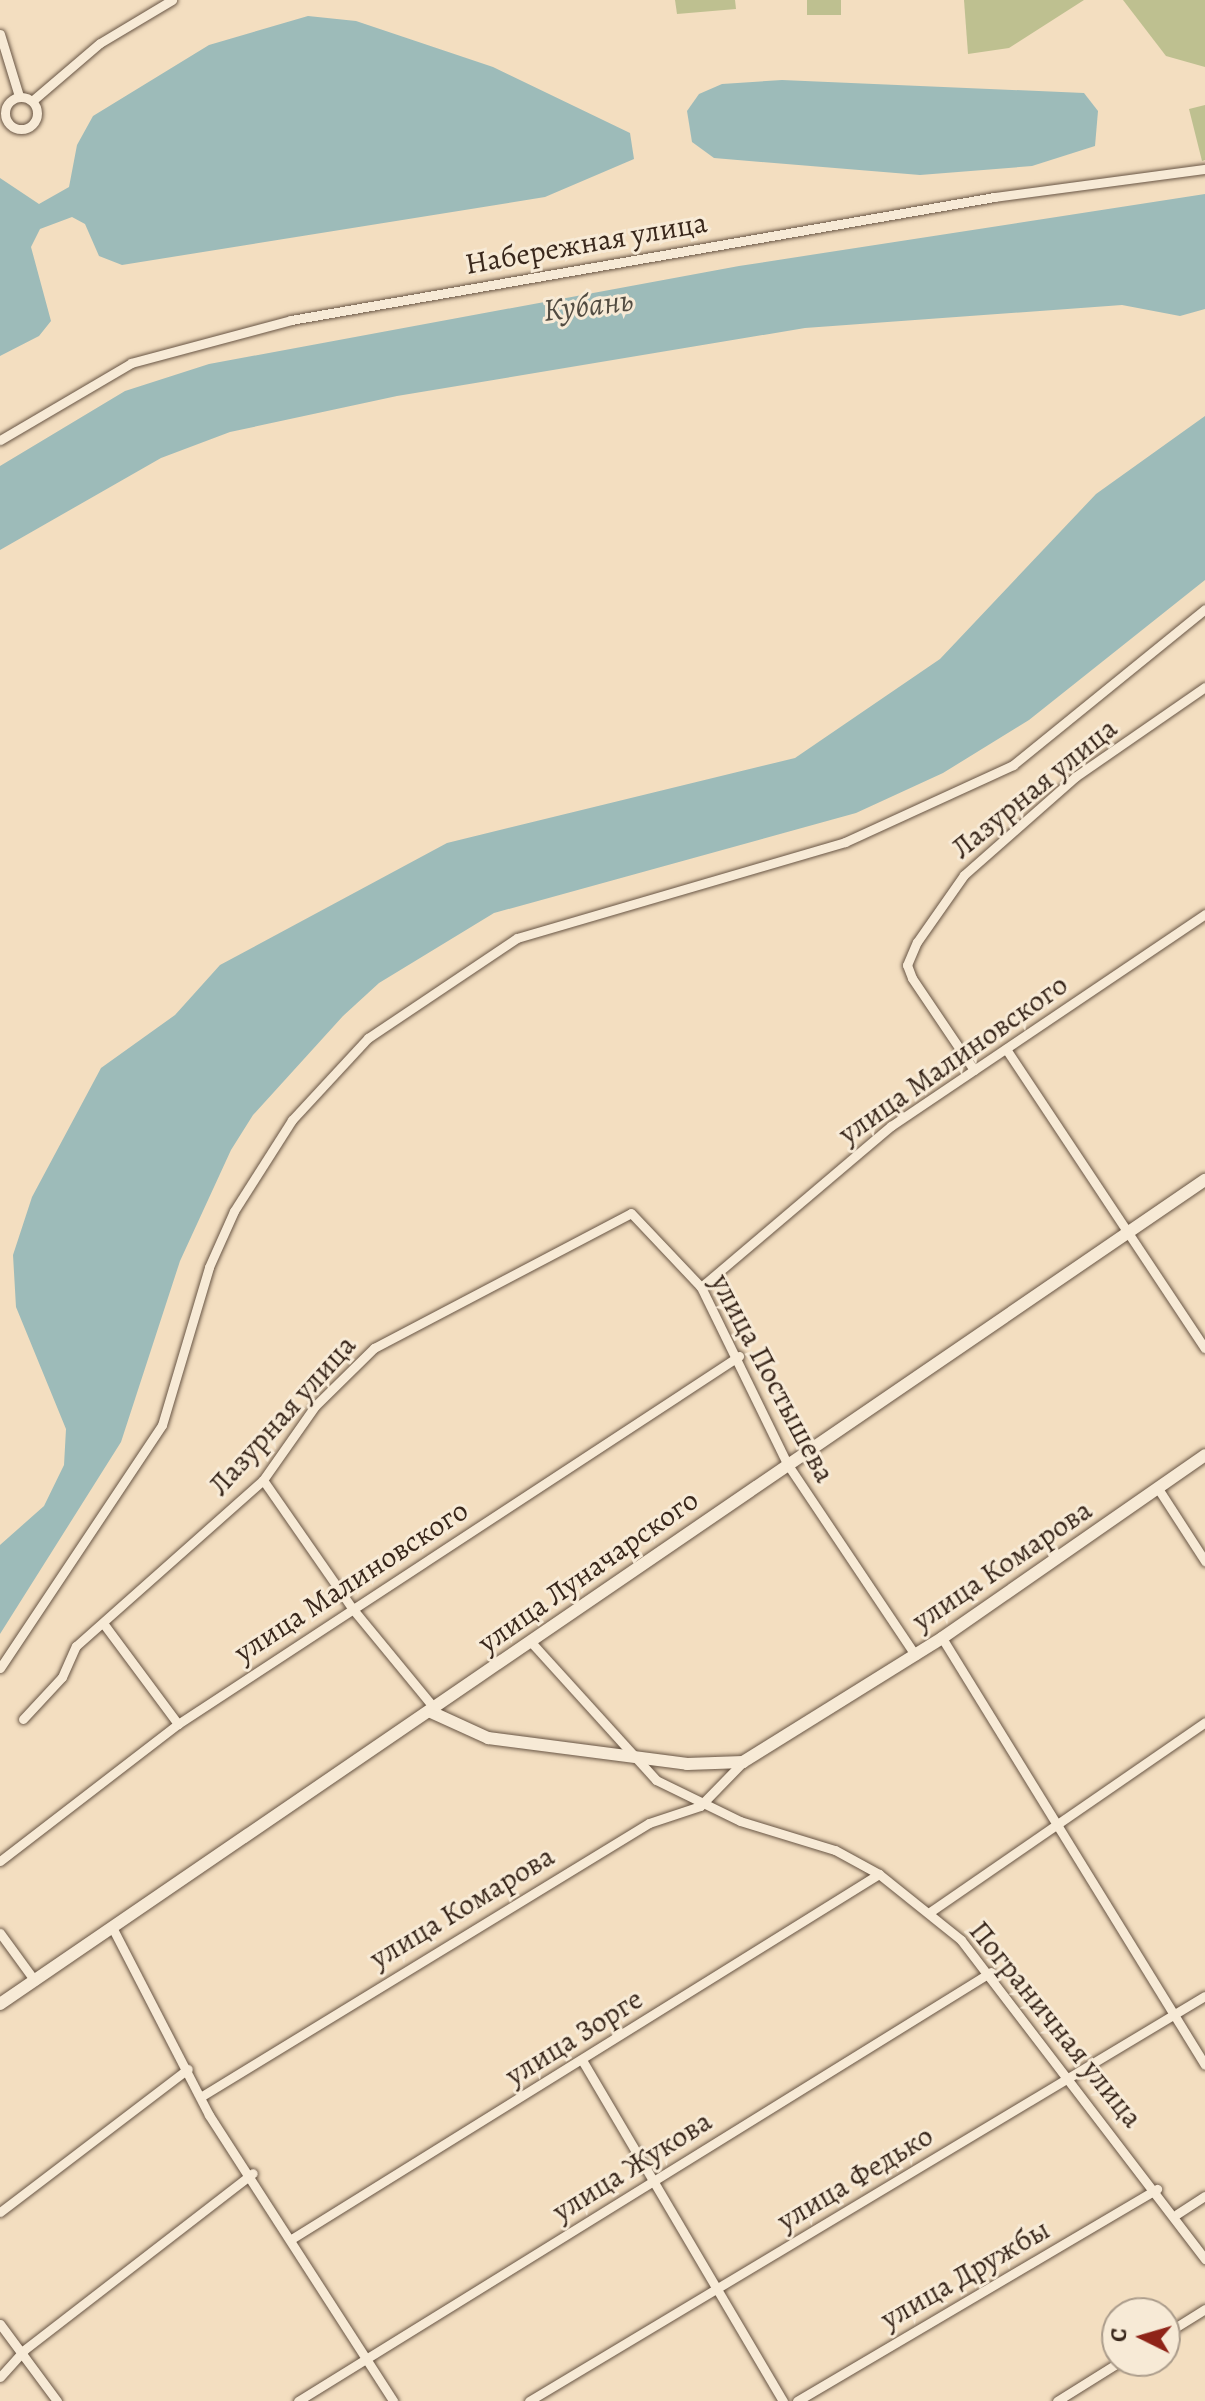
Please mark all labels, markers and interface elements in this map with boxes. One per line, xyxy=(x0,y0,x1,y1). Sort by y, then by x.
street label: Набережная улица xyxy=(462,204,710,282)
water label: Кубань xyxy=(541,280,635,330)
street label: Лазурная улица xyxy=(944,710,1124,866)
street label: улица Малиновского xyxy=(831,966,1075,1152)
street label: улица Постышева xyxy=(703,1268,843,1488)
street label: Лазурная улица xyxy=(201,1327,363,1503)
street label: улица Луначарского xyxy=(471,1481,705,1661)
street label: улица Малиновского xyxy=(227,1492,475,1670)
street label: улица Комарова xyxy=(905,1492,1099,1638)
street label: улица Комарова xyxy=(363,1838,561,1976)
street label: Пограничная улица xyxy=(962,1913,1150,2135)
street label: улица Зорге xyxy=(499,1981,649,2093)
street label: улица Жукова xyxy=(546,2103,718,2229)
street label: улица Федько xyxy=(771,2117,939,2239)
street label: улица Дружбы xyxy=(874,2211,1056,2337)
north arrow xyxy=(1101,2297,1181,2377)
text: С xyxy=(1104,2327,1135,2343)

